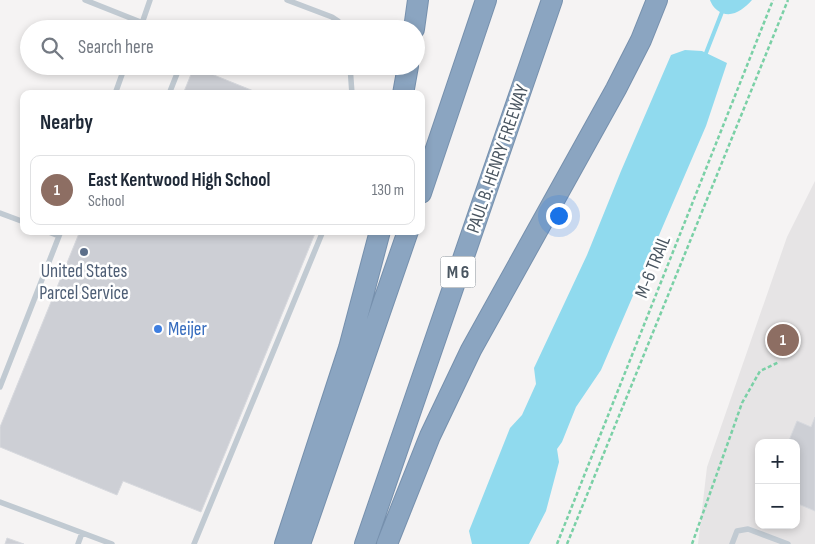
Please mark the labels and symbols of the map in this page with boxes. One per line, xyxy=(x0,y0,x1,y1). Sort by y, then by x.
street label: PAUL B. HENRY FREEWAY xyxy=(462,82,534,236)
your location xyxy=(546,203,572,229)
street label: M-6 TRAIL xyxy=(630,233,676,301)
marker: United States Parcel Service xyxy=(78,246,90,258)
road number: M 6 xyxy=(440,256,476,288)
place label: United States Parcel Service xyxy=(39,260,129,305)
place label: Meijer xyxy=(168,318,207,341)
pin: 1 xyxy=(767,321,799,359)
marker: Meijer xyxy=(152,323,164,335)

